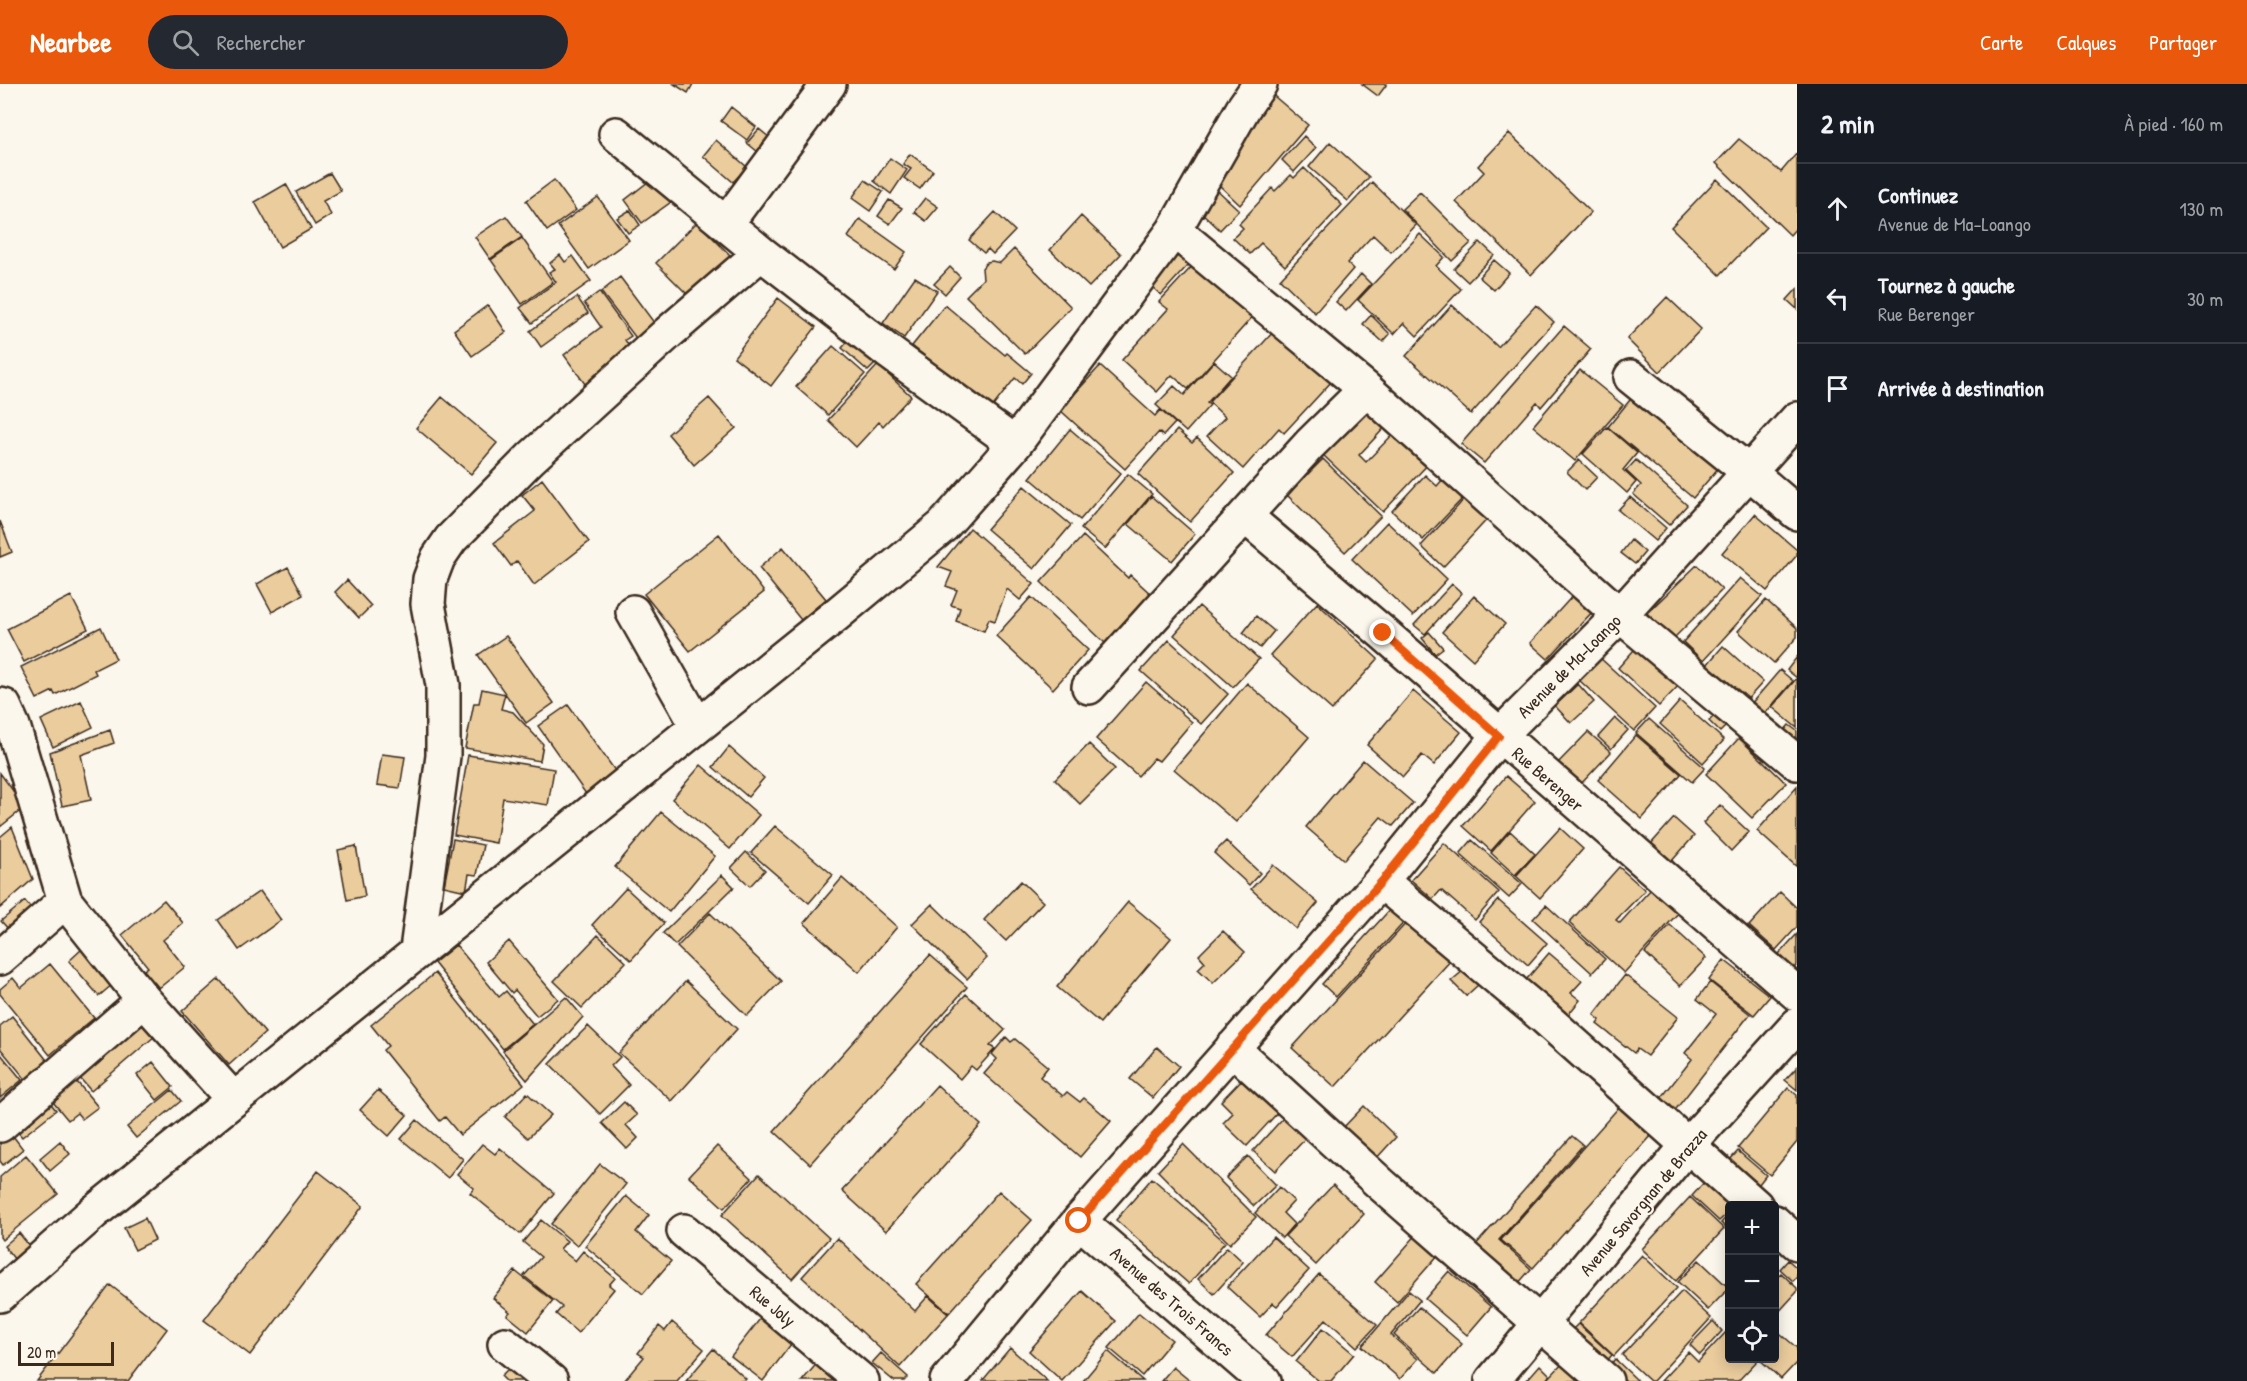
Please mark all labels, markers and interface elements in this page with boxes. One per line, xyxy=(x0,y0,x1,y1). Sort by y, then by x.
search box xyxy=(148,15,568,69)
text: Nearbee xyxy=(30,23,112,61)
icon: search xyxy=(169,26,202,59)
text: Rechercher xyxy=(217,27,305,57)
text: Carte xyxy=(1980,28,2023,57)
text: Calques xyxy=(2056,28,2116,57)
text: Partager xyxy=(2149,28,2217,57)
text: 2 min xyxy=(1821,106,1874,141)
text: À pied · 160 m xyxy=(2124,110,2223,137)
text: Continuez xyxy=(1878,180,1958,210)
icon: ahead xyxy=(1821,192,1854,225)
text: 130 m xyxy=(2180,195,2223,222)
text: Avenue de Ma-Loango xyxy=(1878,210,2031,237)
text: Tournez à gauche xyxy=(1878,270,2015,300)
icon: left xyxy=(1821,282,1854,315)
text: 30 m xyxy=(2187,285,2223,312)
text: Rue Berenger xyxy=(1878,300,1975,327)
icon: arrive xyxy=(1821,372,1854,405)
text: Arrivée à destination xyxy=(1878,373,2044,403)
street label: Avenue de Ma-Loango xyxy=(1512,609,1626,723)
route end xyxy=(1369,619,1395,645)
street label: Rue Berenger xyxy=(1507,741,1589,817)
street label: Avenue Savorgnan de Brazza xyxy=(1574,1123,1712,1281)
map controls xyxy=(1725,1201,1779,1363)
button: + xyxy=(1725,1201,1779,1255)
route start xyxy=(1065,1207,1091,1233)
street label: Avenue des Trois Francs xyxy=(1105,1241,1239,1361)
button: − xyxy=(1725,1255,1779,1309)
street label: Rue Joly xyxy=(745,1279,802,1333)
button: locate xyxy=(1725,1309,1779,1363)
scale bar xyxy=(18,1339,114,1366)
text: 20 m xyxy=(27,1341,56,1363)

